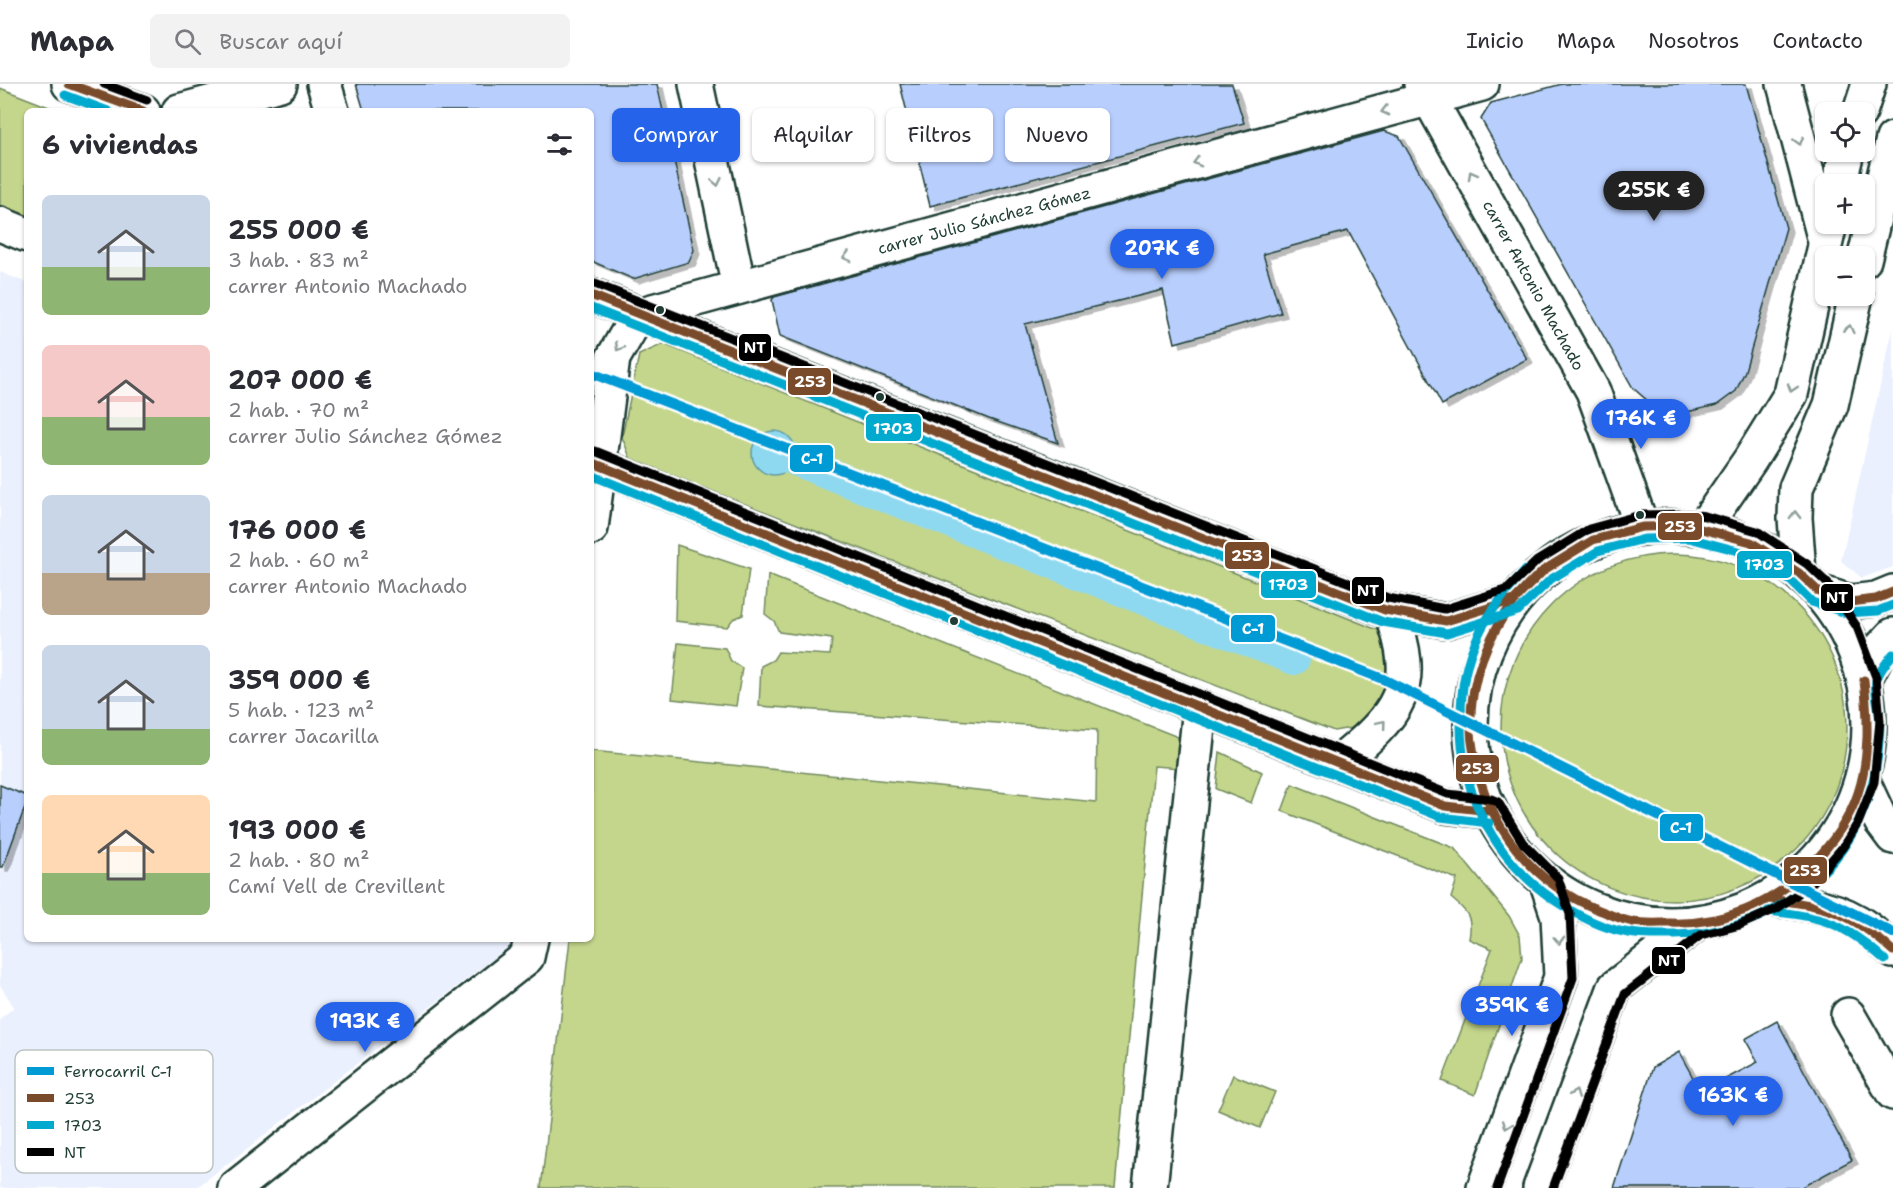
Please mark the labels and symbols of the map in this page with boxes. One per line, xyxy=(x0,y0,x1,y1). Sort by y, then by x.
one-way arrow xyxy=(1380,103,1390,116)
one-way arrow xyxy=(1792,135,1804,145)
one-way arrow xyxy=(1192,155,1203,167)
one-way arrow xyxy=(1468,171,1479,181)
pin: 255K € xyxy=(1605,171,1703,222)
one-way arrow xyxy=(710,177,723,187)
street label: carrer Julio Sánchez Gómez xyxy=(875,182,1093,259)
street label: carrer Antonio Machado xyxy=(1478,196,1589,374)
pin: 207K € xyxy=(1113,229,1211,280)
one-way arrow xyxy=(842,250,852,263)
unlabelled marker xyxy=(654,304,666,316)
one-way arrow xyxy=(1841,324,1854,334)
line badge: NT xyxy=(738,333,772,362)
text: NT xyxy=(744,337,766,358)
one-way arrow xyxy=(615,341,626,352)
line badge: 253 xyxy=(787,367,832,396)
text: 253 xyxy=(794,371,826,392)
one-way arrow xyxy=(1786,382,1799,393)
unlabelled marker xyxy=(874,391,886,403)
pin: 176K € xyxy=(1592,399,1690,450)
line badge: 1703 xyxy=(865,413,922,442)
text: 1703 xyxy=(873,418,913,439)
line badge: C-1 xyxy=(789,444,834,473)
text: C-1 xyxy=(801,448,823,469)
unlabelled marker xyxy=(1634,509,1646,521)
one-way arrow xyxy=(1789,510,1801,519)
line badge: 253 xyxy=(1657,512,1703,541)
text: 253 xyxy=(1664,516,1696,537)
line badge: 253 xyxy=(1224,541,1270,570)
text: 253 xyxy=(1231,545,1263,566)
line badge: 1703 xyxy=(1736,550,1793,579)
text: 1703 xyxy=(1744,554,1784,575)
line badge: 1703 xyxy=(1260,570,1317,599)
text: 1703 xyxy=(1268,574,1308,595)
line badge: NT xyxy=(1351,576,1385,605)
text: NT xyxy=(1357,580,1379,601)
line badge: NT xyxy=(1820,583,1854,612)
text: NT xyxy=(1826,587,1848,608)
line badge: C-1 xyxy=(1230,614,1276,643)
unlabelled marker xyxy=(948,615,960,627)
text: C-1 xyxy=(1242,618,1264,639)
one-way arrow xyxy=(1375,720,1386,731)
line badge: 253 xyxy=(1455,754,1500,783)
text: 253 xyxy=(1461,758,1493,779)
line badge: C-1 xyxy=(1659,813,1704,842)
text: C-1 xyxy=(1670,817,1692,838)
line badge: 253 xyxy=(1783,856,1828,885)
text: 253 xyxy=(1789,860,1821,881)
one-way arrow xyxy=(1553,935,1566,944)
line badge: NT xyxy=(1651,946,1686,975)
text: NT xyxy=(1658,950,1680,971)
pin: 359K € xyxy=(1463,986,1561,1037)
pin: 193K € xyxy=(316,1002,414,1053)
legend xyxy=(15,1050,213,1173)
text: Ferrocarril C-1 xyxy=(64,1061,172,1082)
pin: 163K € xyxy=(1684,1076,1782,1127)
text: 253 xyxy=(64,1088,95,1109)
one-way arrow xyxy=(1568,1089,1580,1100)
text: 1703 xyxy=(64,1115,102,1136)
one-way arrow xyxy=(1501,1119,1514,1130)
text: NT xyxy=(64,1142,86,1163)

